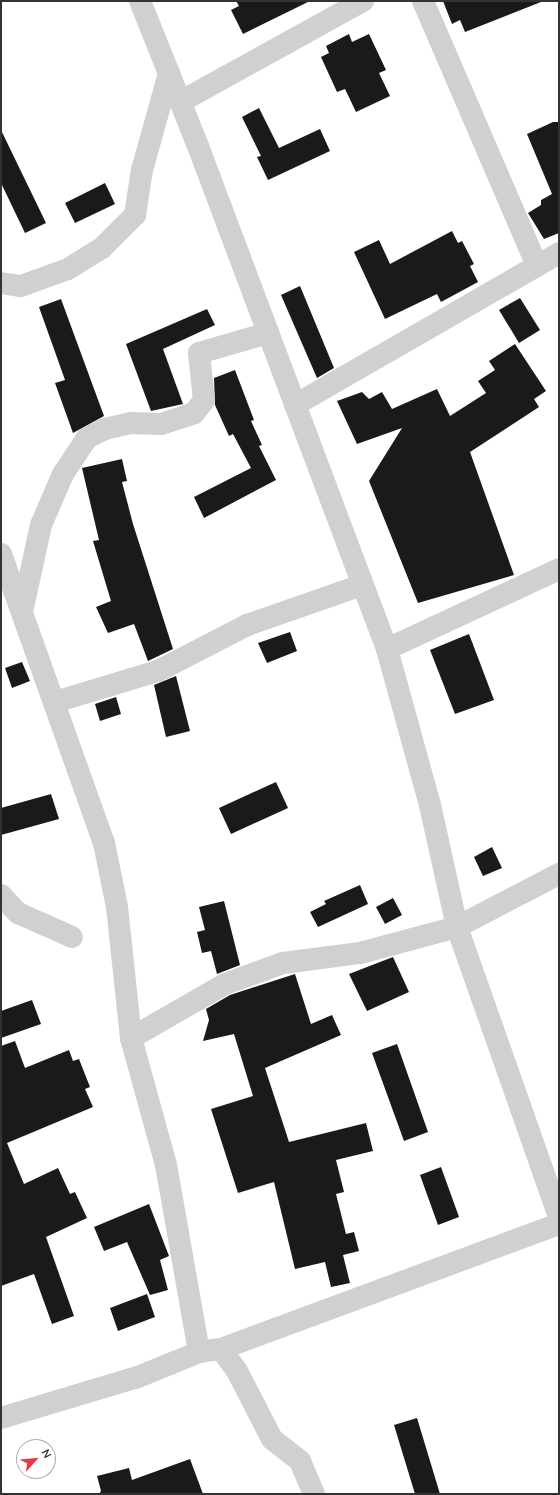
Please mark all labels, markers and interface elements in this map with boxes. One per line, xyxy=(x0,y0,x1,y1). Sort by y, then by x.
north arrow xyxy=(16,1439,56,1479)
text: N xyxy=(38,1447,55,1461)

